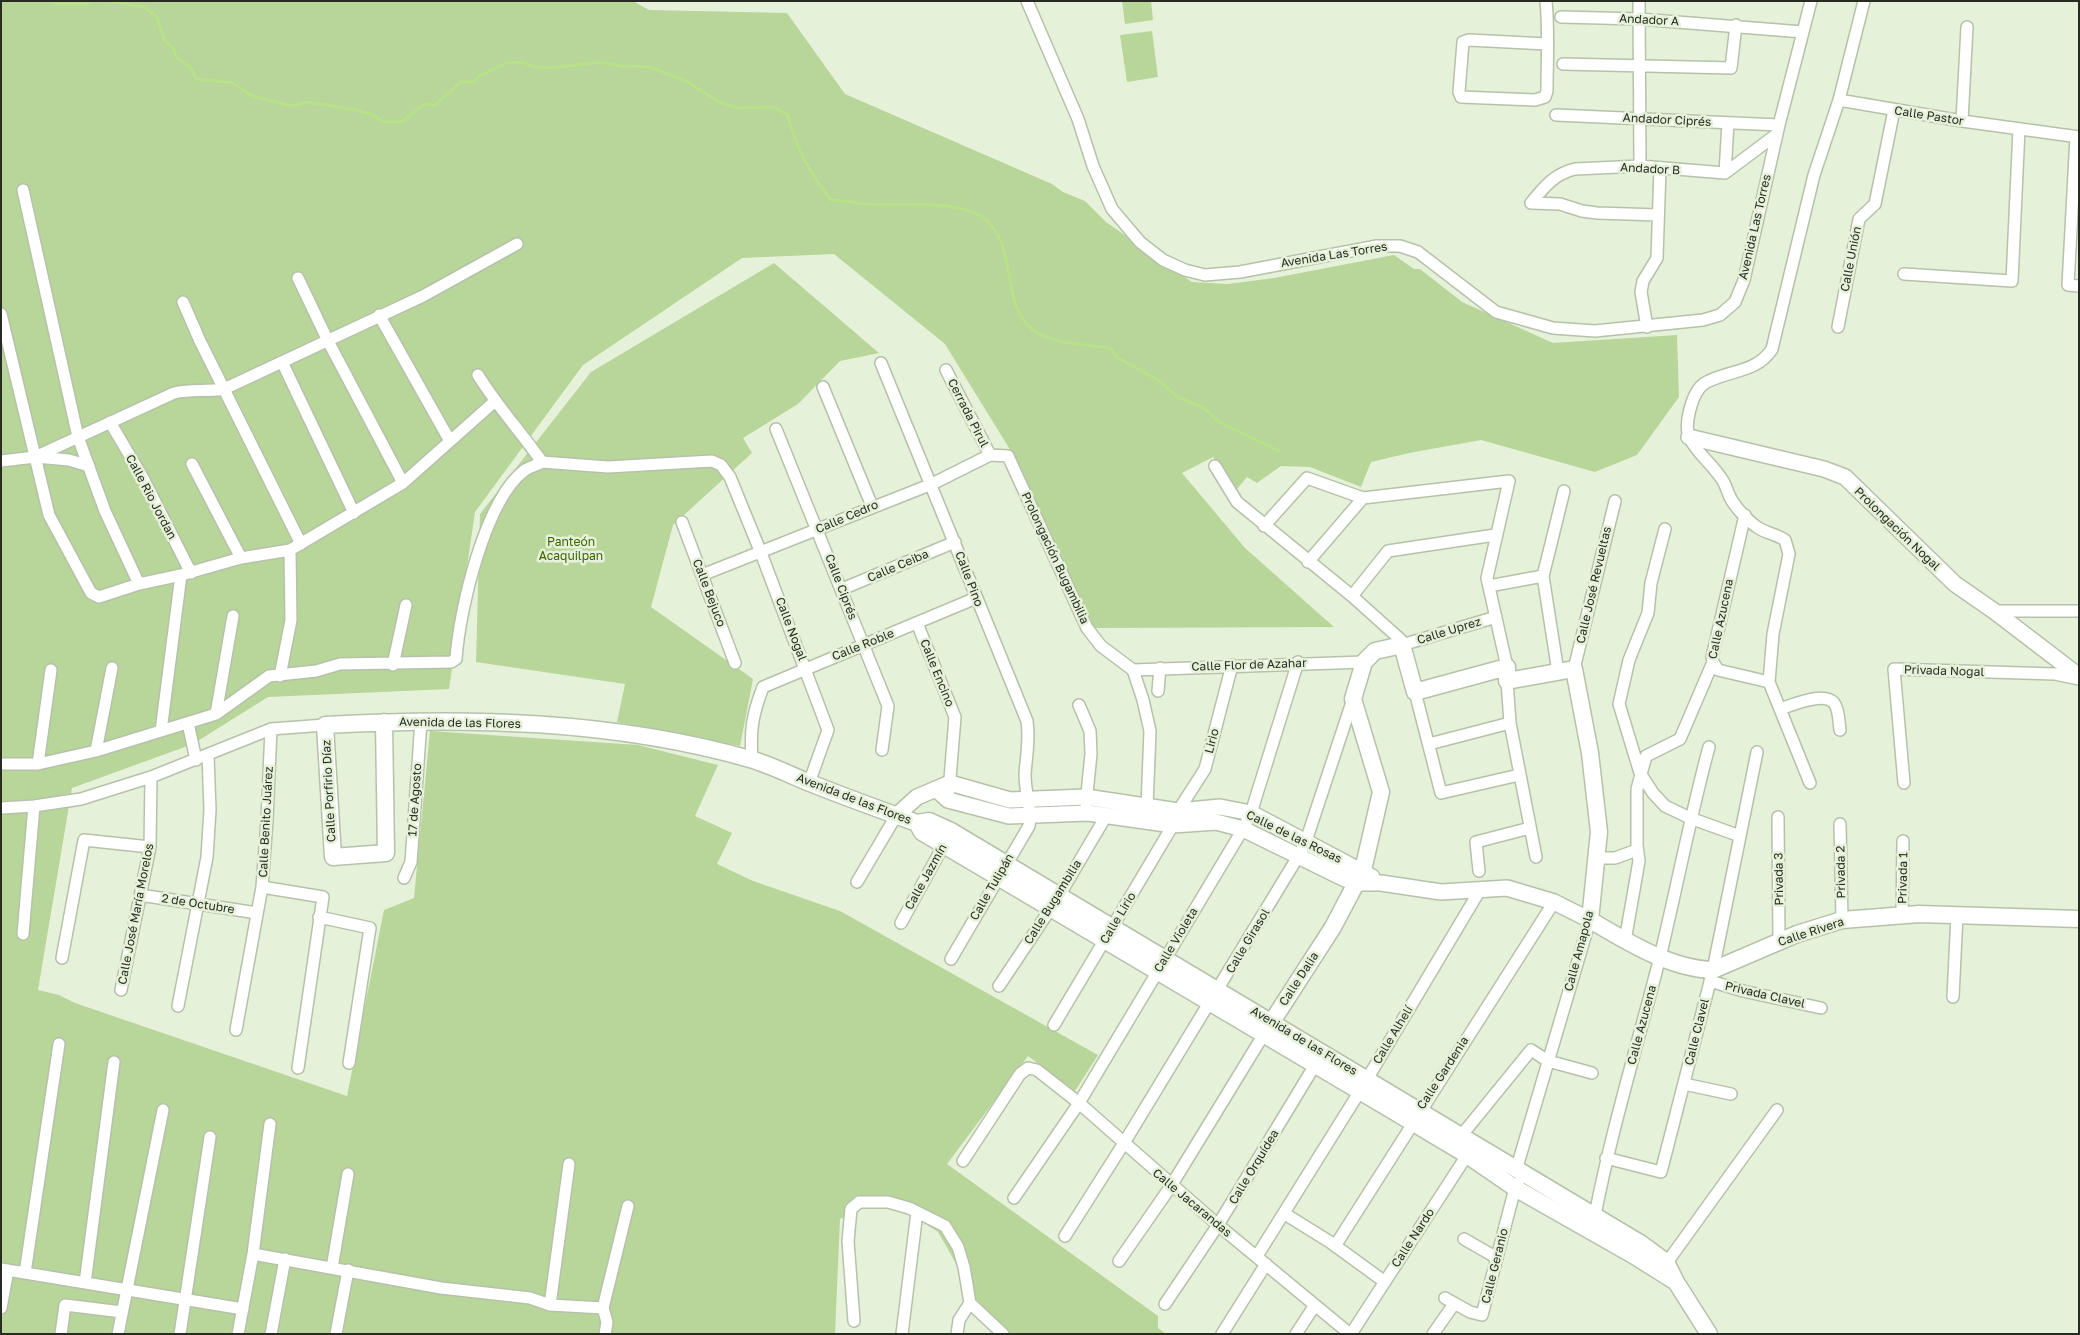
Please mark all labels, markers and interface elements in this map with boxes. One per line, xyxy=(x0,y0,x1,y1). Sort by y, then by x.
street label: Andador A xyxy=(1619,11,1679,29)
street label: Calle Pastor xyxy=(1893,103,1965,129)
street label: Andador Ciprés xyxy=(1622,110,1712,130)
street label: Andador B xyxy=(1620,160,1680,178)
street label: Avenida Las Torres xyxy=(1736,173,1774,281)
street label: Calle Unión xyxy=(1838,225,1864,293)
street label: Avenida Las Torres xyxy=(1280,239,1388,271)
street label: Cerrada Pirul xyxy=(945,376,991,450)
street label: Calle Rio Jordan xyxy=(123,452,179,542)
street label: Prolongación Nogal xyxy=(1851,484,1943,574)
street label: Prolongación Bugambilia xyxy=(1018,490,1092,626)
street label: Calle Cedro xyxy=(813,497,881,537)
street label: Calle José Revueltas xyxy=(1574,525,1614,645)
park label: Panteón Acaquilpan xyxy=(539,535,603,563)
street label: Calle Ceiba xyxy=(865,547,931,585)
street label: Calle Pino xyxy=(952,549,986,609)
street label: Calle Ciprés xyxy=(822,552,860,622)
street label: Calle Bejuco xyxy=(689,557,729,629)
street label: Calle Azucena xyxy=(1705,578,1737,660)
street label: Calle Nogal xyxy=(772,595,810,663)
street label: Calle Uprez xyxy=(1415,614,1483,648)
street label: Calle Roble xyxy=(830,626,896,664)
street label: Calle Encino xyxy=(917,637,957,709)
street label: Calle Flor de Azahar xyxy=(1191,656,1307,674)
street label: Privada Nogal xyxy=(1904,662,1984,680)
street label: Avenida de las Flores xyxy=(399,715,521,731)
street label: Lirio xyxy=(1202,727,1222,755)
street label: Calle Porfirio Díaz xyxy=(319,739,339,843)
street label: 17 de Agosto xyxy=(405,763,425,837)
street label: Calle Benito Juárez xyxy=(256,766,276,878)
street label: Avenida de las Flores xyxy=(795,770,913,828)
street label: Calle de las Rosas xyxy=(1244,808,1344,866)
street label: Calle Jazmín xyxy=(902,841,950,913)
street label: Calle José María Morelos xyxy=(115,842,157,986)
street label: Privada 2 xyxy=(1833,845,1849,899)
street label: Calle Tulipán xyxy=(967,851,1017,923)
street label: Privada 3 xyxy=(1771,852,1787,906)
street label: Privada 1 xyxy=(1895,852,1911,904)
street label: Calle Bugambilia xyxy=(1021,857,1085,947)
street label: Calle Lirio xyxy=(1097,890,1139,946)
street label: 2 de Octubre xyxy=(160,891,236,917)
street label: Calle Violeta xyxy=(1151,905,1201,975)
street label: Calle Girasol xyxy=(1223,906,1273,976)
street label: Calle Amapola xyxy=(1561,909,1597,993)
street label: Calle Rivera xyxy=(1776,915,1846,949)
street label: Calle Dalia xyxy=(1276,949,1322,1009)
street label: Privada Clavel xyxy=(1723,979,1807,1011)
street label: Calle Azucena xyxy=(1624,984,1660,1066)
street label: Calle Clavel xyxy=(1682,997,1712,1067)
street label: Avenida de las Flores xyxy=(1248,1003,1360,1079)
street label: Calle Alhelí xyxy=(1370,1003,1416,1067)
street label: Calle Gardenia xyxy=(1414,1034,1472,1112)
street label: Calle Orquídea xyxy=(1226,1127,1282,1207)
street label: Calle Jacarandas xyxy=(1150,1166,1234,1240)
street label: Calle Nardo xyxy=(1389,1206,1437,1270)
street label: Calle Geranio xyxy=(1479,1227,1511,1305)

